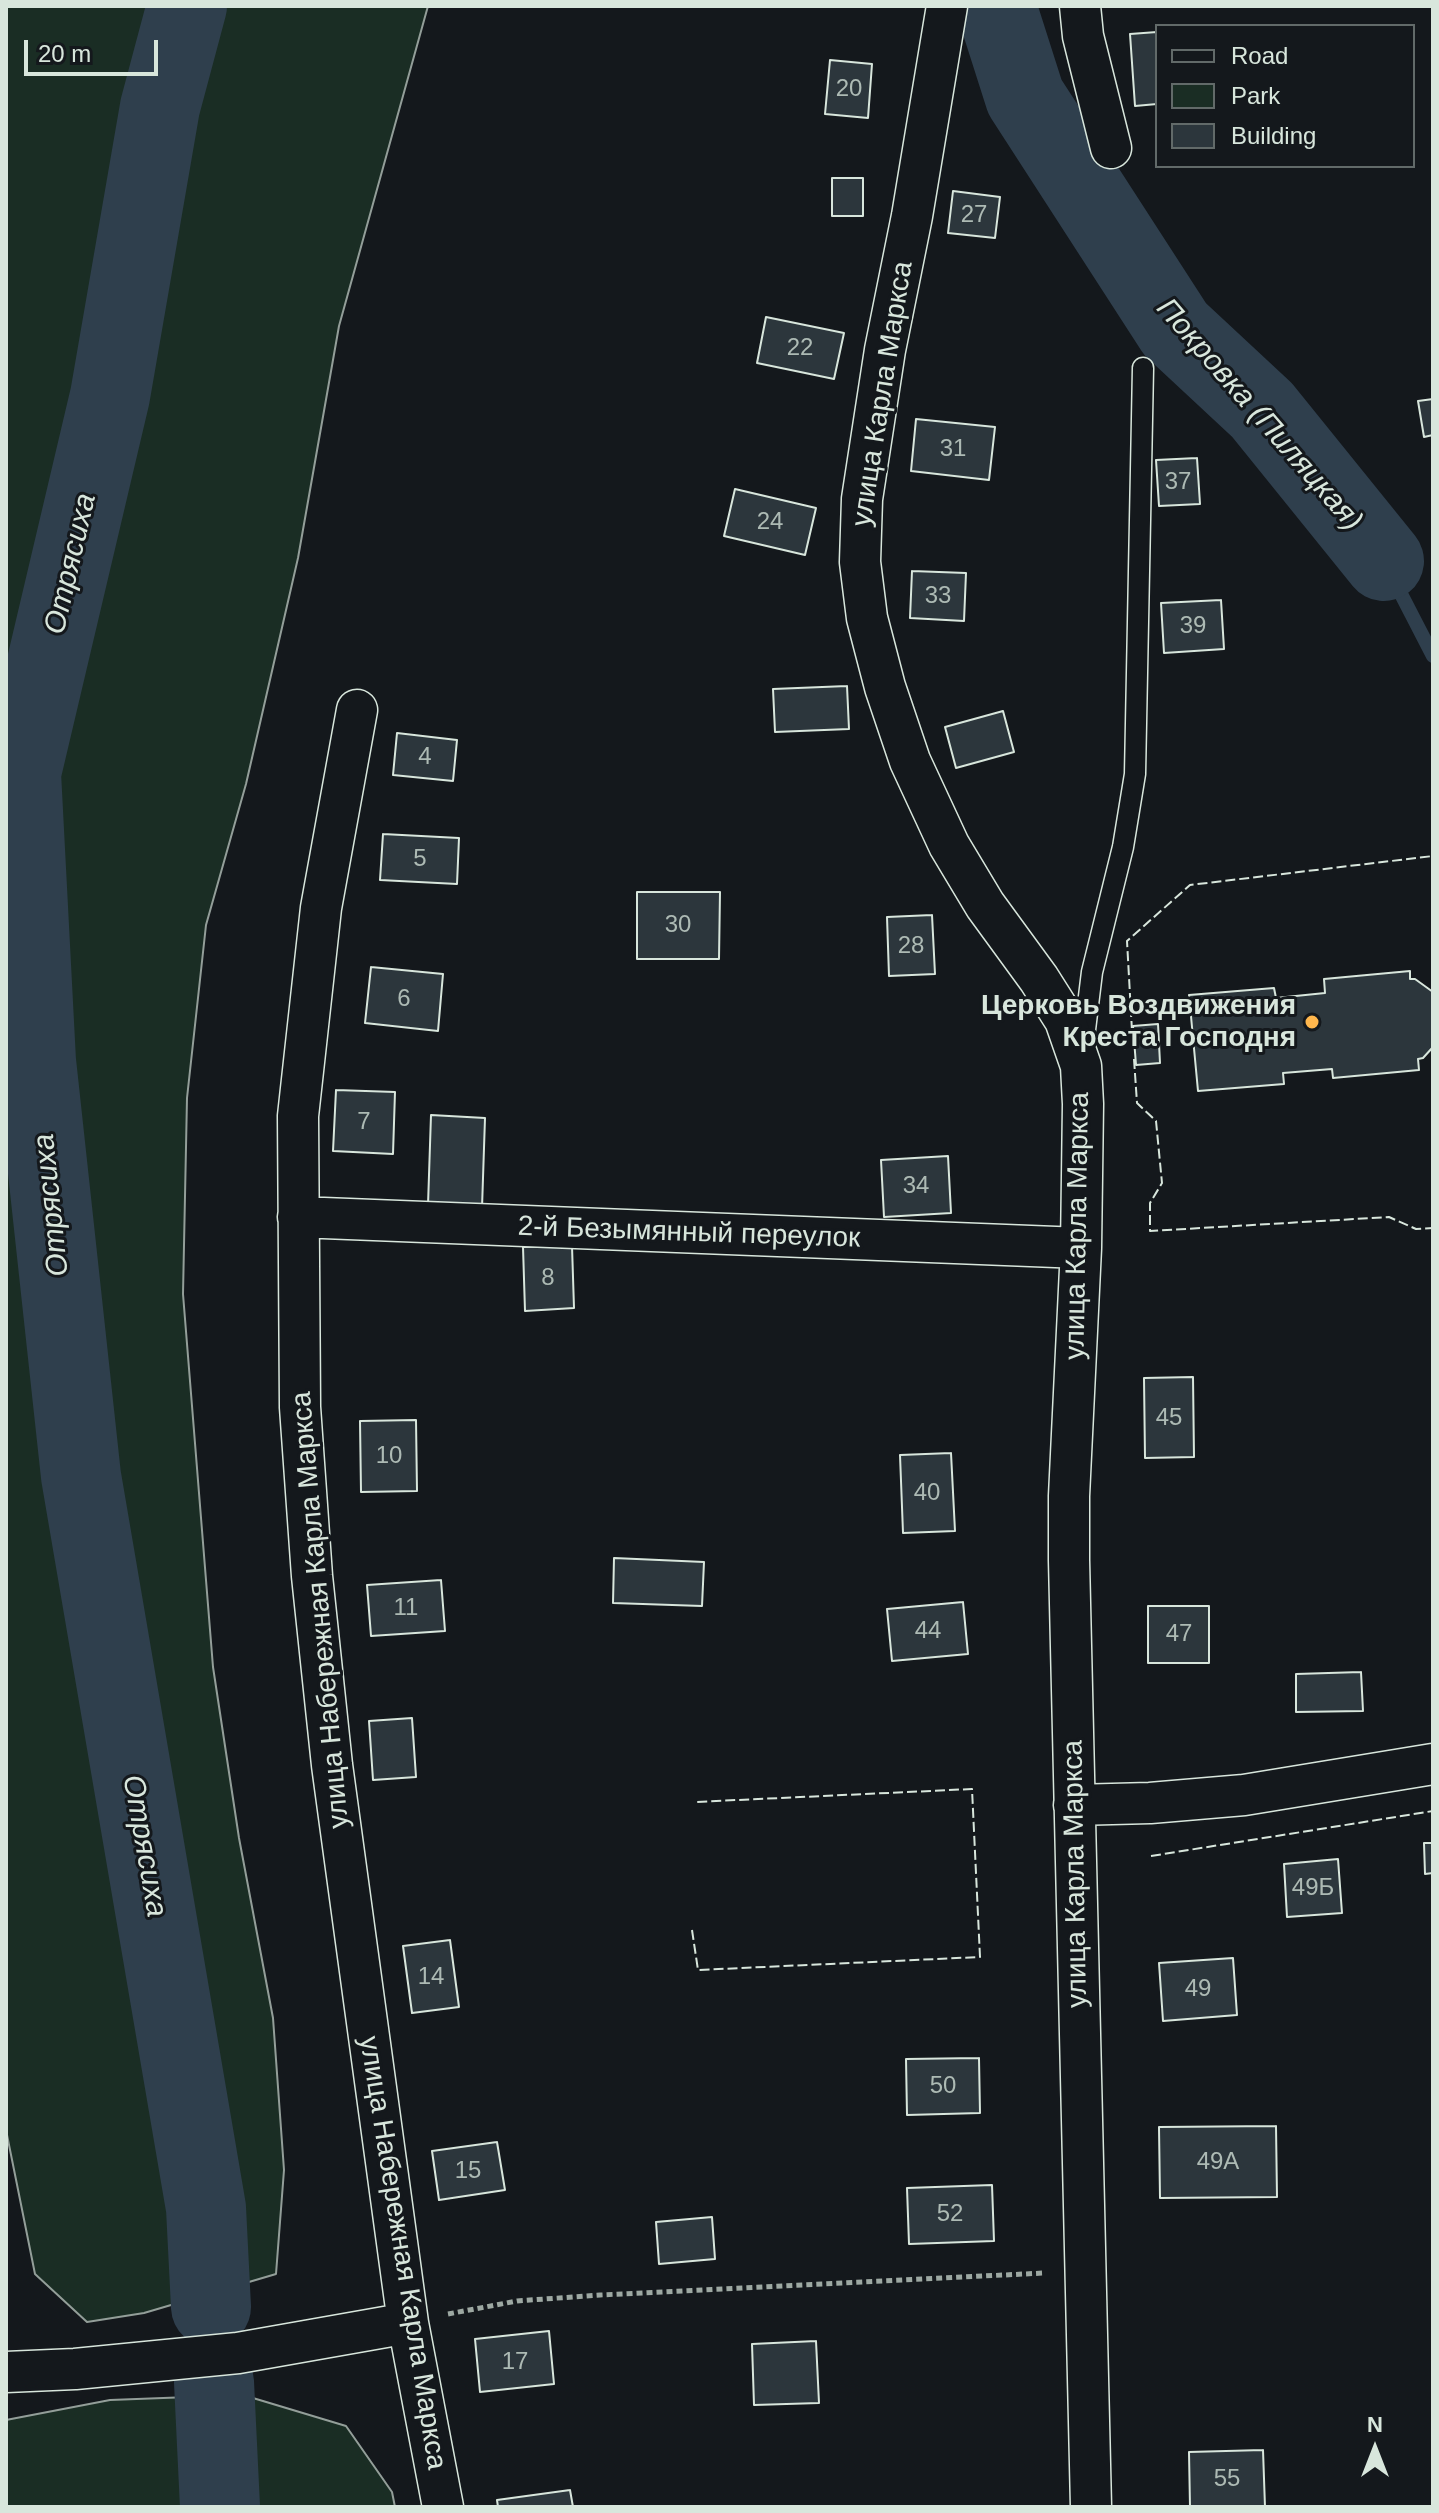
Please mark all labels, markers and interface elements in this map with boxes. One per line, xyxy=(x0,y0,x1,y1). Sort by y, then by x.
scale bar xyxy=(28,24,162,74)
legend xyxy=(1155,24,1415,168)
text: 20 m xyxy=(38,40,91,67)
text: Road xyxy=(1231,42,1288,69)
house number: 20 xyxy=(836,75,862,103)
text: Park xyxy=(1231,82,1280,109)
text: Building xyxy=(1231,122,1316,149)
house number: 27 xyxy=(961,201,987,229)
street label: улица Карла Маркса xyxy=(845,259,921,529)
water label: Покровка (Пиляцкая) xyxy=(1148,291,1370,539)
house number: 22 xyxy=(787,334,813,362)
house number: 31 xyxy=(940,435,966,463)
house number: 37 xyxy=(1165,468,1191,496)
water label: Отрясиха xyxy=(37,490,105,638)
house number: 24 xyxy=(757,508,783,536)
house number: 33 xyxy=(925,582,951,610)
house number: 39 xyxy=(1180,612,1206,640)
house number: 4 xyxy=(418,743,432,771)
house number: 5 xyxy=(413,845,427,873)
house number: 30 xyxy=(665,911,691,939)
house number: 28 xyxy=(898,932,924,960)
house number: 6 xyxy=(397,985,411,1013)
place label: Церковь Воздвижения Креста Господня xyxy=(981,989,1296,1055)
marker: Церковь Воздвижения Креста Господня xyxy=(1303,1013,1321,1031)
street label: улица Карла Маркса xyxy=(1059,1092,1097,1360)
house number: 7 xyxy=(357,1108,371,1136)
water label: Отрясиха xyxy=(27,1132,77,1278)
house number: 34 xyxy=(903,1172,929,1200)
street label: 2-й Безымянный переулок xyxy=(517,1210,861,1256)
house number: 8 xyxy=(541,1264,555,1292)
street label: улица Набережная Карла Маркса xyxy=(285,1390,357,1830)
house number: 45 xyxy=(1156,1404,1182,1432)
house number: 10 xyxy=(376,1442,402,1470)
house number: 40 xyxy=(914,1479,940,1507)
house number: 11 xyxy=(394,1594,418,1622)
house number: 44 xyxy=(915,1617,941,1645)
house number: 47 xyxy=(1166,1620,1192,1648)
street label: улица Карла Маркса xyxy=(1057,1740,1095,2008)
water label: Отрясиха xyxy=(114,1772,174,1920)
house number: 49Б xyxy=(1292,1874,1334,1902)
house number: 14 xyxy=(418,1963,444,1991)
house number: 49 xyxy=(1185,1975,1211,2003)
street label: улица Набережная Карла Маркса xyxy=(351,2034,453,2472)
house number: 50 xyxy=(930,2072,956,2100)
house number: 49А xyxy=(1197,2148,1239,2176)
house number: 15 xyxy=(455,2157,481,2185)
house number: 52 xyxy=(937,2200,963,2228)
house number: 17 xyxy=(502,2348,528,2376)
north arrow xyxy=(1335,2409,1415,2489)
text: N xyxy=(1367,2412,1383,2437)
house number: 55 xyxy=(1214,2465,1240,2493)

